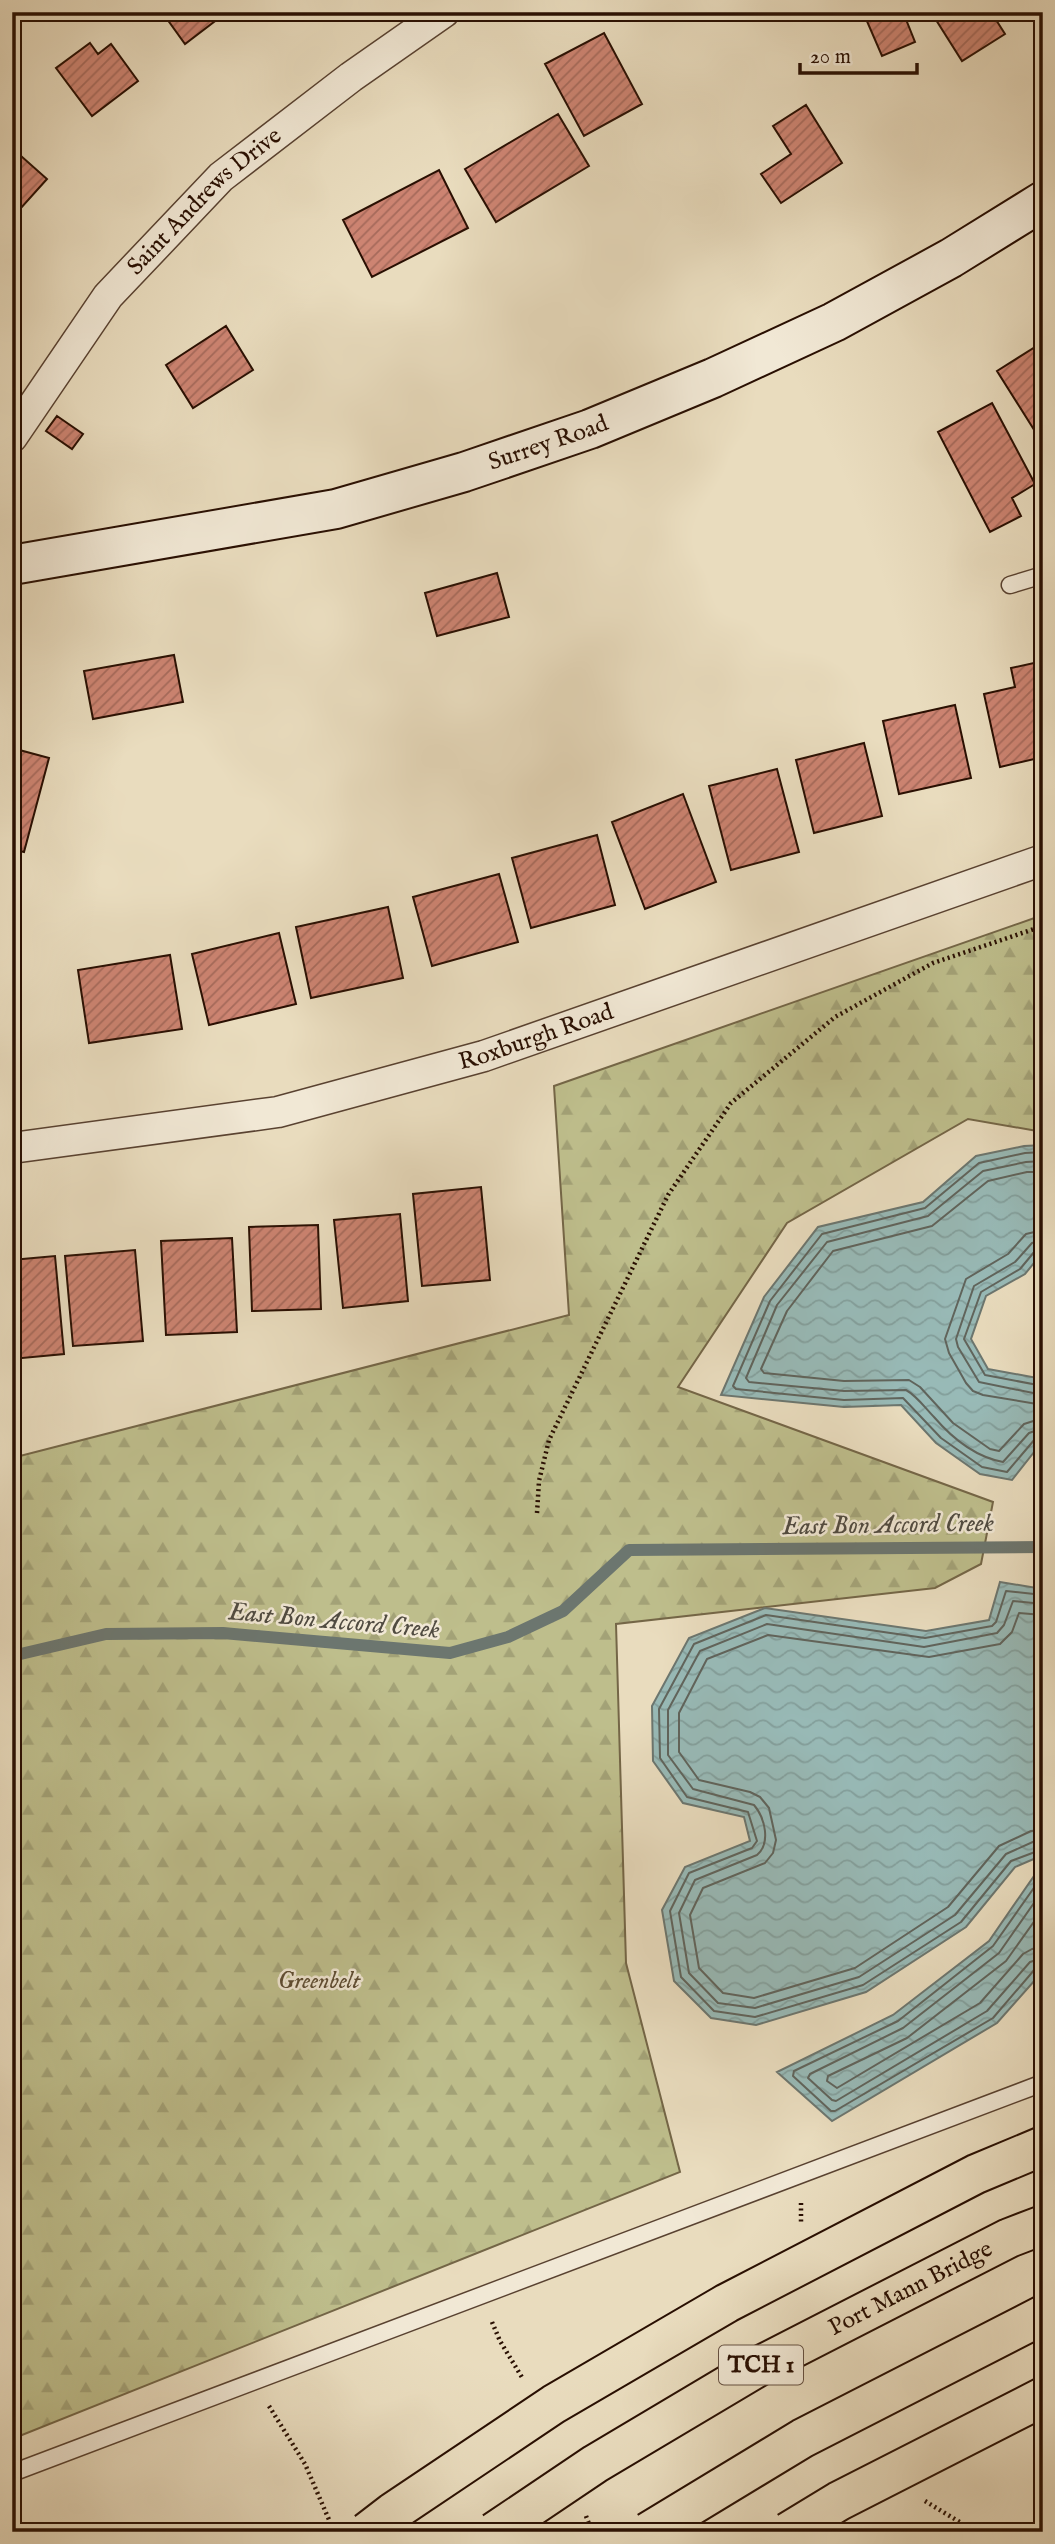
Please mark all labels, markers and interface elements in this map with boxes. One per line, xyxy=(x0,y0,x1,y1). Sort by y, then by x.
scale bar xyxy=(800,32,917,76)
text: 20 m xyxy=(810,44,851,71)
street label: Saint Andrews Drive xyxy=(120,121,288,282)
street label: Surrey Road xyxy=(484,408,613,478)
street label: Roxburgh Road xyxy=(455,996,618,1078)
water label: East Bon Accord Creek xyxy=(781,1507,995,1543)
water label: East Bon Accord Creek xyxy=(226,1595,442,1647)
park label: Greenbelt xyxy=(278,1966,361,1997)
street label: Port Mann Bridge xyxy=(823,2234,998,2343)
road number: TCH 1 xyxy=(719,2346,803,2384)

